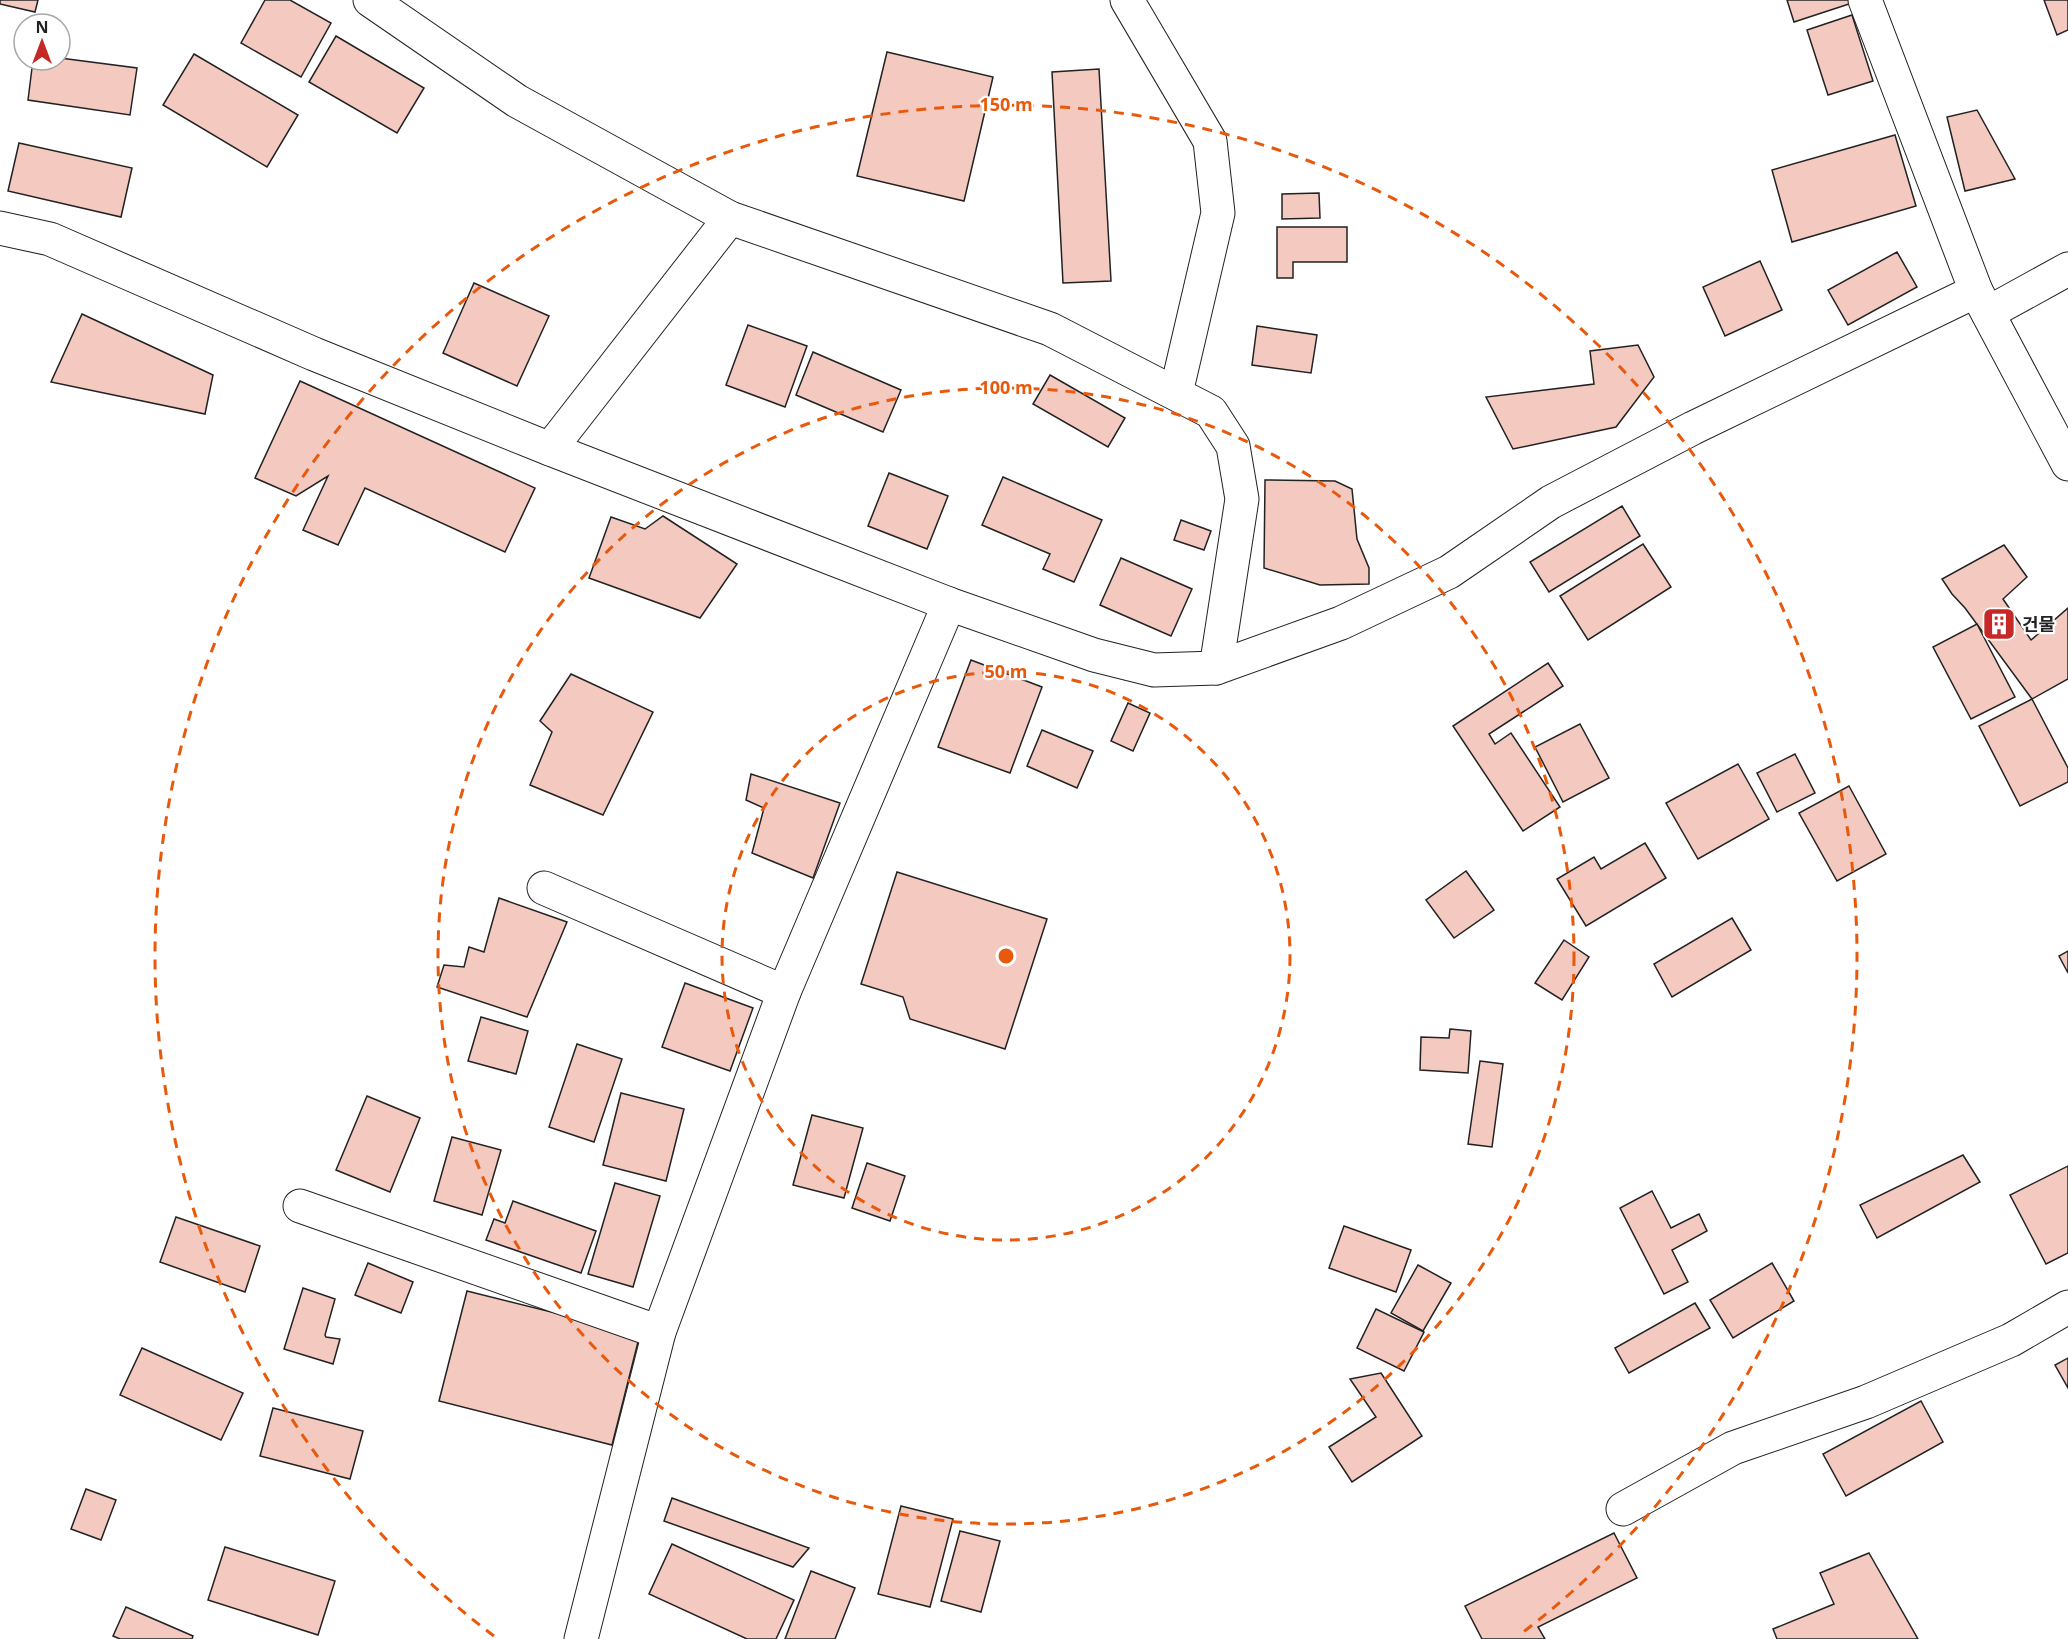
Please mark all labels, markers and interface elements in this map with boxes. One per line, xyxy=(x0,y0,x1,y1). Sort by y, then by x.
north arrow xyxy=(12,12,72,72)
text: N xyxy=(35,16,49,38)
text: 150 m xyxy=(979,92,1033,116)
text: 100 m xyxy=(979,375,1033,399)
building icon: 건물 xyxy=(1981,606,2017,642)
place label: 건물 xyxy=(2022,612,2055,636)
text: 50 m xyxy=(985,659,1027,683)
centre of rings xyxy=(996,946,1016,966)

